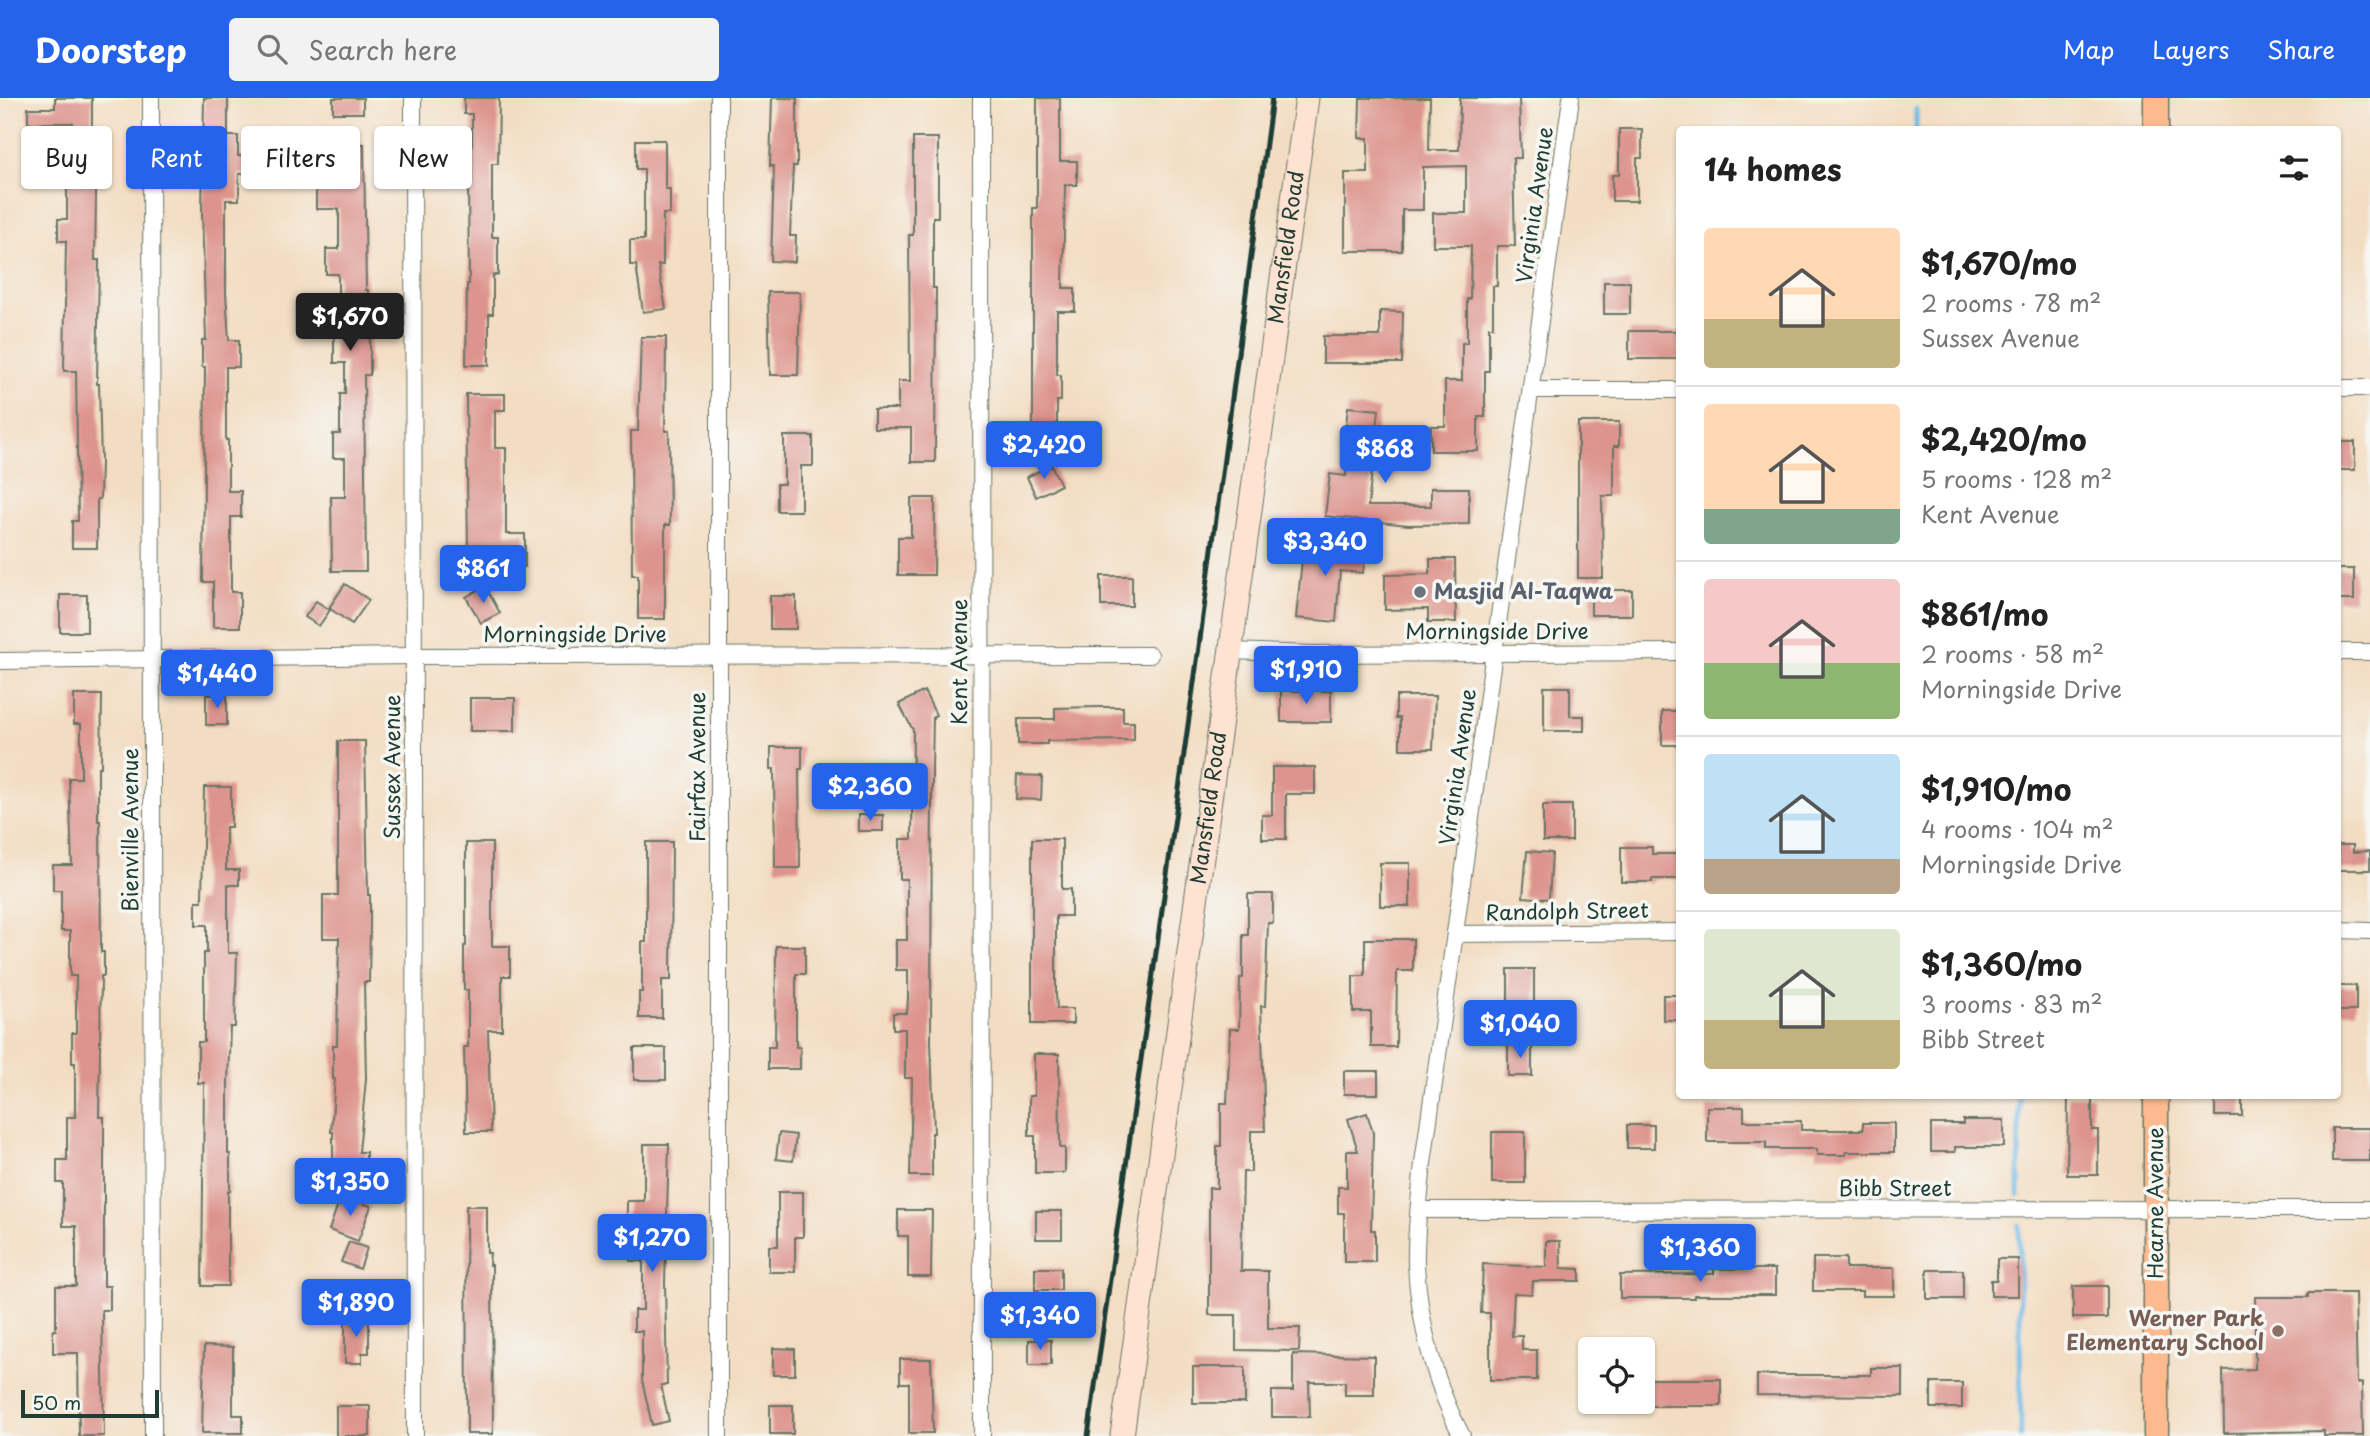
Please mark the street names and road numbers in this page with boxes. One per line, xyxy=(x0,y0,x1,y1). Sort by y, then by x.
street label: Virginia Avenue xyxy=(1506,124,1560,285)
street label: Mansfield Road xyxy=(1258,168,1311,326)
street label: Kent Avenue xyxy=(942,599,974,725)
street label: Morningside Drive xyxy=(1405,614,1589,646)
street label: Morningside Drive xyxy=(483,617,667,649)
street label: Virginia Avenue xyxy=(1429,686,1483,847)
street label: Fairfax Avenue xyxy=(680,692,712,842)
street label: Sussex Avenue xyxy=(375,694,407,840)
street label: Mansfield Road xyxy=(1180,729,1233,886)
street label: Bienville Avenue xyxy=(113,748,145,912)
street label: Randolph Street xyxy=(1485,893,1649,927)
street label: Hearne Avenue xyxy=(2138,1127,2170,1279)
street label: Bibb Street xyxy=(1838,1171,1952,1203)

